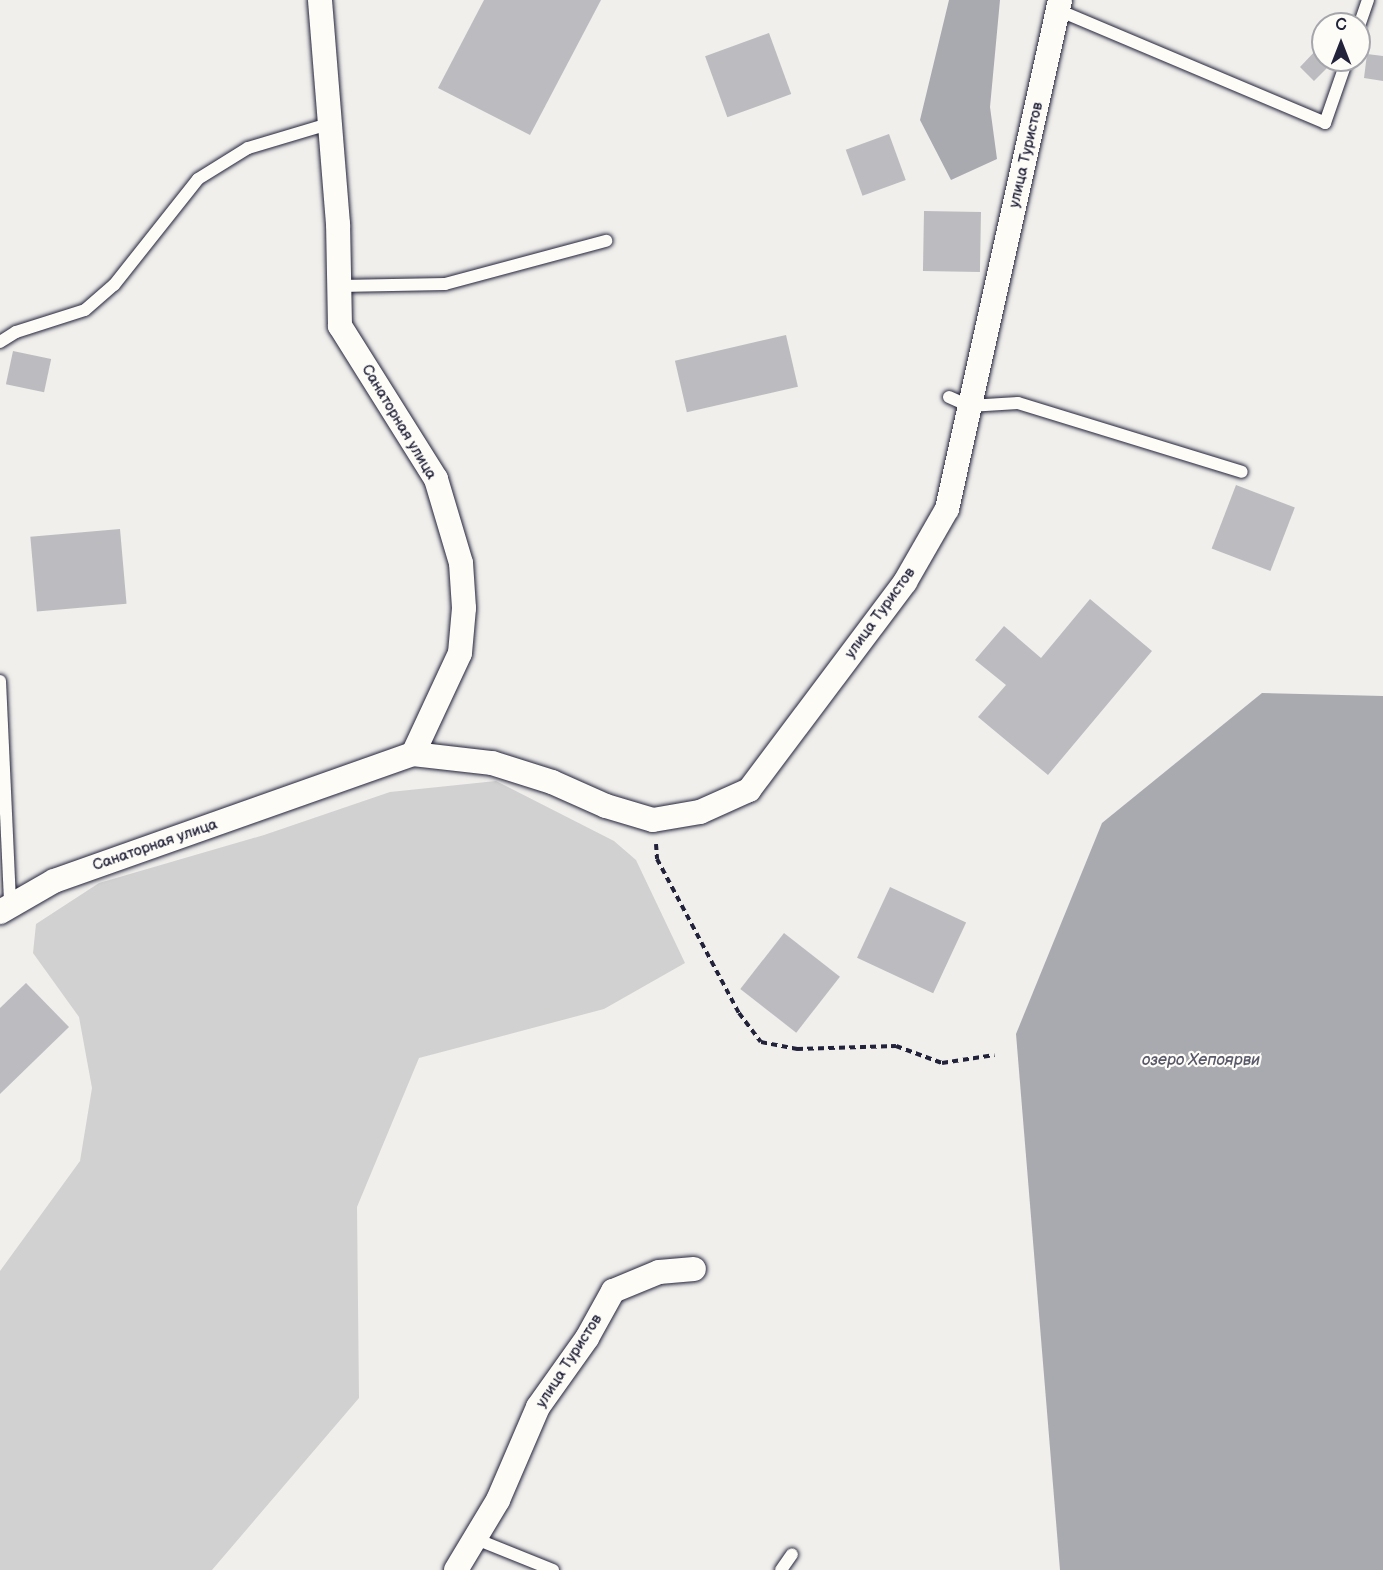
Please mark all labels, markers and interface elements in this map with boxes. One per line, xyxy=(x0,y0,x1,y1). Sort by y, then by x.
north arrow xyxy=(1311,12,1371,72)
text: С xyxy=(1335,16,1347,35)
street label: улица Туристов xyxy=(1005,100,1047,210)
street label: Санаторная улица xyxy=(358,361,440,483)
street label: улица Туристов xyxy=(841,564,919,662)
street label: Санаторная улица xyxy=(90,815,220,875)
water label: озеро Хепоярви xyxy=(1142,1051,1260,1071)
street label: улица Туристов xyxy=(532,1311,606,1411)

